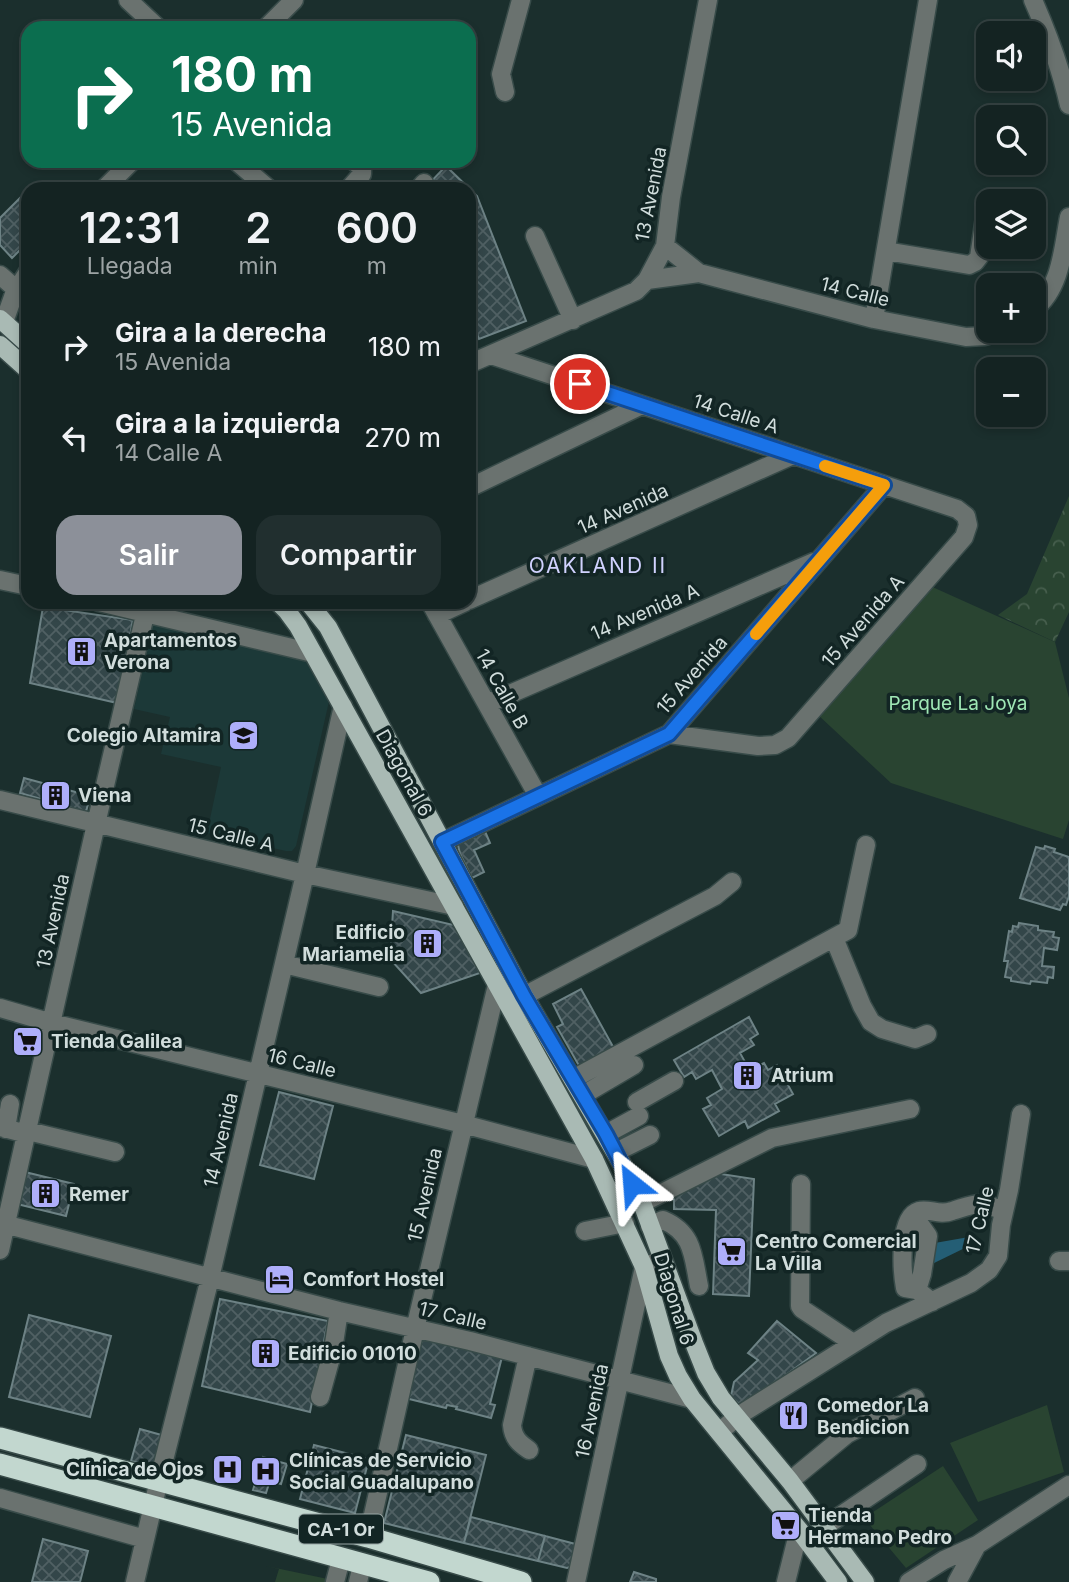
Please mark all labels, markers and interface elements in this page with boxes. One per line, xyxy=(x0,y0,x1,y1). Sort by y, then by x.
map controls xyxy=(976,21,1046,427)
button: sound xyxy=(976,21,1046,91)
text: 180 m xyxy=(171,45,313,104)
icon: right xyxy=(56,49,147,140)
text: 15 Avenida xyxy=(171,105,333,144)
button: search xyxy=(976,105,1046,175)
street label: 13 Avenida xyxy=(631,145,671,243)
button: layers xyxy=(976,189,1046,259)
text: 12:31 xyxy=(79,202,181,253)
text: 2 xyxy=(245,202,271,253)
text: 600 xyxy=(336,202,418,253)
text: Llegada xyxy=(87,252,173,280)
text: min xyxy=(239,252,278,280)
text: m xyxy=(367,252,387,280)
street label: 14 Calle xyxy=(818,272,892,312)
button: + xyxy=(976,273,1046,343)
text: Gira a la derecha xyxy=(115,317,327,348)
icon: right xyxy=(56,328,94,366)
text: 180 m xyxy=(368,331,441,362)
text: 15 Avenida xyxy=(115,348,231,376)
pin xyxy=(550,354,610,414)
button: − xyxy=(976,357,1046,427)
icon: arrive xyxy=(561,365,599,403)
street label: 14 Calle A xyxy=(690,389,782,439)
text: Gira a la izquierda xyxy=(115,408,341,439)
icon: left xyxy=(56,419,94,457)
text: 270 m xyxy=(364,422,441,453)
text: 14 Calle A xyxy=(115,439,222,467)
street label: 14 Avenida xyxy=(574,479,672,539)
button: Salir xyxy=(56,515,242,595)
button: Compartir xyxy=(256,515,441,595)
district label: OAKLAND II xyxy=(529,553,667,578)
street label: 15 Avenida A xyxy=(817,570,909,672)
street label: 14 Avenida A xyxy=(588,579,702,645)
place label: Apartamentos Verona xyxy=(104,629,237,674)
street label: 15 Avenida xyxy=(652,631,732,719)
building icon: Apartamentos Verona xyxy=(64,634,98,668)
street label: 14 Calle B xyxy=(471,645,533,733)
park label: Parque La Joya xyxy=(889,692,1027,715)
school or university icon: Colegio Altamira xyxy=(227,718,261,752)
place label: Colegio Altamira xyxy=(67,724,221,747)
street label: Diagonal 6 xyxy=(371,726,437,820)
building icon: Viena xyxy=(38,778,72,812)
place label: Viena xyxy=(78,784,132,807)
street label: 15 Calle A xyxy=(186,813,276,857)
street label: 13 Avenida xyxy=(32,872,74,970)
place label: Edificio Mariamelia xyxy=(302,921,405,966)
building icon: Edificio Mariamelia xyxy=(411,926,445,960)
supermarket icon: Tienda Galilea xyxy=(11,1024,45,1058)
place label: Tienda Galilea xyxy=(51,1030,183,1053)
street label: 16 Calle xyxy=(265,1043,339,1083)
building icon: Atrium xyxy=(731,1058,765,1092)
place label: Atrium xyxy=(771,1064,834,1087)
street label: 14 Avenida xyxy=(199,1090,243,1190)
street label: 15 Avenida xyxy=(403,1146,447,1244)
position arrow xyxy=(595,1147,669,1221)
building icon: Remer xyxy=(29,1177,63,1211)
place label: Remer xyxy=(69,1183,129,1206)
street label: 17 Calle xyxy=(961,1184,999,1256)
place label: Centro Comercial La Villa xyxy=(755,1230,917,1275)
supermarket icon: Centro Comercial La Villa xyxy=(715,1235,749,1269)
street label: Diagonal 6 xyxy=(649,1250,699,1348)
hotel icon: Comfort Hostel xyxy=(263,1262,297,1296)
place label: Comfort Hostel xyxy=(303,1268,444,1291)
street label: 17 Calle xyxy=(417,1297,489,1335)
building icon: Edificio 01010 xyxy=(248,1336,282,1370)
place label: Edificio 01010 xyxy=(288,1342,417,1365)
street label: 16 Avenida xyxy=(571,1362,613,1460)
place label: Comedor La Bendicion xyxy=(817,1394,929,1439)
restaurant icon: Comedor La Bendicion xyxy=(777,1399,811,1433)
place label: Clínicas de Servicio Social Guadalupano xyxy=(289,1449,474,1494)
hospital icon: Clínica de Ojos xyxy=(210,1452,244,1486)
hospital icon: Clínicas de Servicio Social Guadalupano xyxy=(249,1454,283,1488)
place label: Clínica de Ojos xyxy=(66,1458,204,1481)
place label: Tienda Hermano Pedro xyxy=(808,1504,952,1549)
supermarket icon: Tienda Hermano Pedro xyxy=(768,1509,802,1543)
road number: CA-1 Or xyxy=(299,1514,383,1544)

